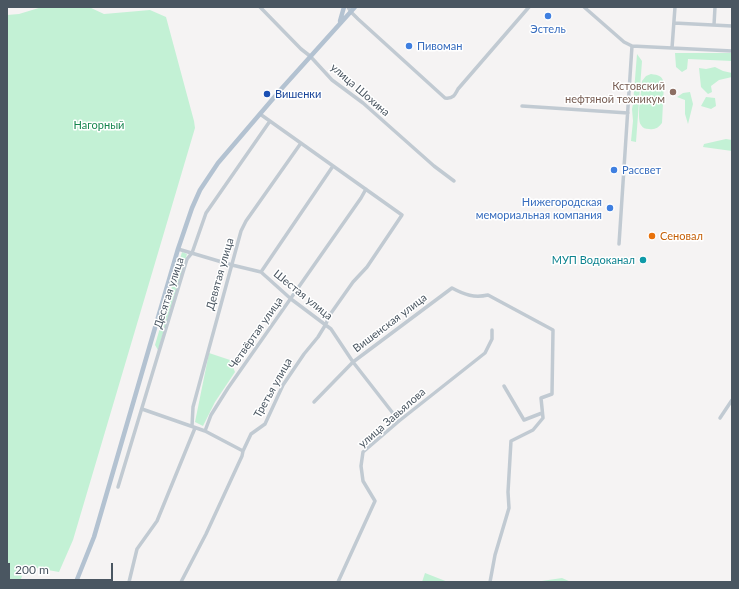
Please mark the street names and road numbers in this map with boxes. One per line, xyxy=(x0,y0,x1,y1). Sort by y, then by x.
street label: улица Шохина xyxy=(328,61,392,119)
street label: Девятая улица xyxy=(203,237,237,311)
street label: Десятая улица xyxy=(151,256,187,330)
street label: Шестая улица xyxy=(271,267,335,323)
street label: Вишенская улица xyxy=(350,291,430,355)
street label: Четвёртая улица xyxy=(226,294,286,372)
street label: Третья улица xyxy=(251,356,295,420)
street label: улица Завьялова xyxy=(356,385,428,451)

